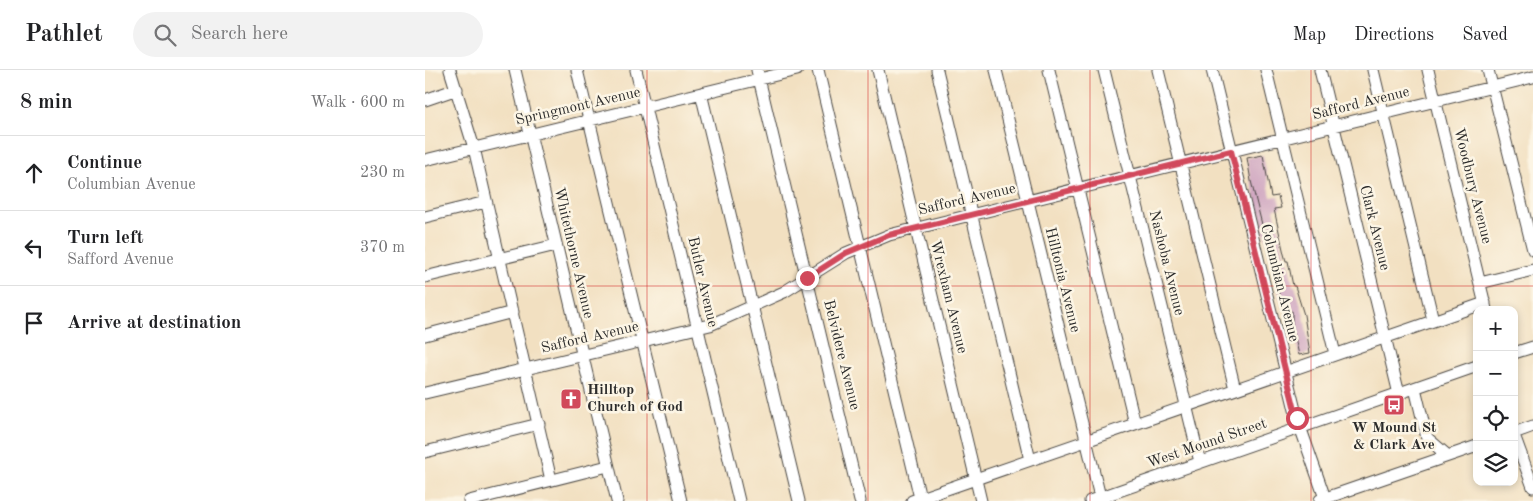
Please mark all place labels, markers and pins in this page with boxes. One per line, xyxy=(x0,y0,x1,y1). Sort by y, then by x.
place label: Hilltop Church of God xyxy=(587,383,683,415)
church icon: Hilltop Church of God xyxy=(559,387,583,411)
bus stop icon: W Mound St & Clark Ave xyxy=(1382,393,1406,417)
place label: W Mound St & Clark Ave xyxy=(1352,421,1437,453)

